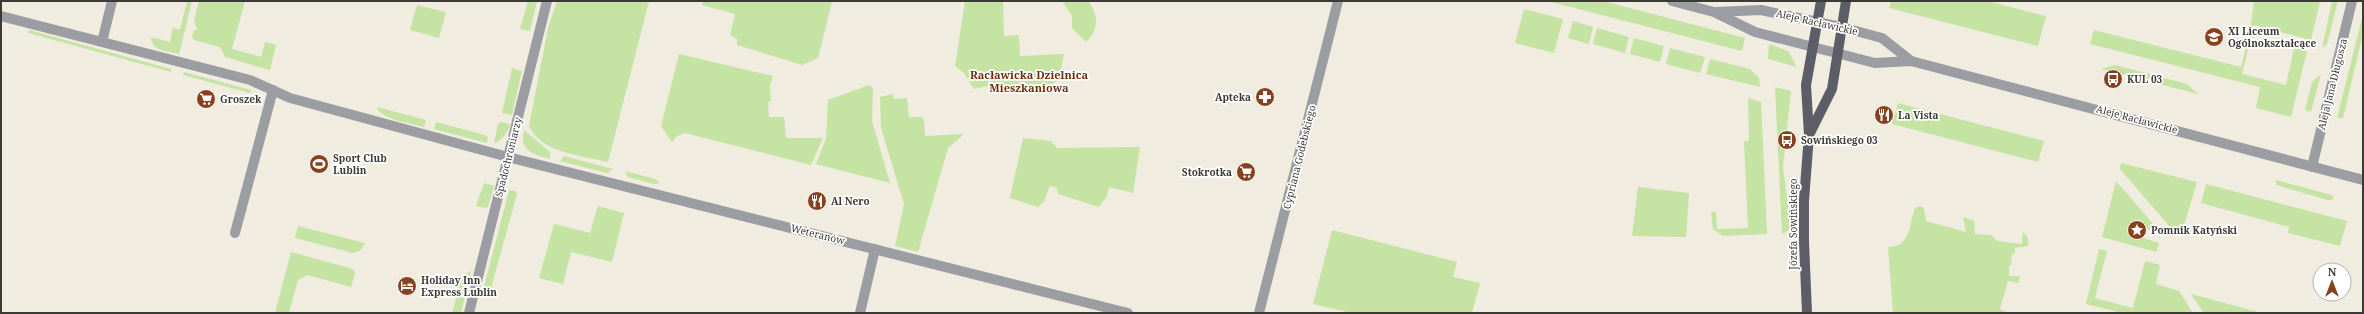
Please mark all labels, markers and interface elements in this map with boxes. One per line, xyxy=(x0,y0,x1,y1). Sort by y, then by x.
street label: Aleje Racławickie xyxy=(1775,6,1859,38)
place label: XI Liceum Ogólnokształcące xyxy=(2228,24,2317,50)
school or university icon: XI Liceum Ogólnokształcące xyxy=(2203,26,2225,48)
street label: Aleja Jana Długosza xyxy=(2314,36,2350,131)
district label: Racławicka Dzielnica Mieszkaniowa xyxy=(970,67,1088,95)
bus stop icon: KUL 03 xyxy=(2102,68,2124,90)
place label: KUL 03 xyxy=(2127,72,2163,86)
pharmacy icon: Apteka xyxy=(1254,86,1276,108)
supermarket icon: Groszek xyxy=(195,88,217,110)
place label: Apteka xyxy=(1215,90,1251,104)
place label: Groszek xyxy=(220,92,262,106)
street label: Aleje Racławickie xyxy=(2095,101,2179,137)
street label: Cypriana Godebskiego xyxy=(1279,103,1319,210)
restaurant icon: La Vista xyxy=(1873,104,1895,126)
place label: La Vista xyxy=(1898,108,1939,122)
street label: Spadochroniarzy xyxy=(491,115,525,198)
bus stop icon: Sowińskiego 03 xyxy=(1776,129,1798,151)
place label: Sowińskiego 03 xyxy=(1801,133,1878,147)
place label: Sport Club Lublin xyxy=(333,151,387,177)
sports icon: Sport Club Lublin xyxy=(308,153,330,175)
supermarket icon: Stokrotka xyxy=(1235,161,1257,183)
place label: Stokrotka xyxy=(1182,165,1232,179)
street label: Józefa Sowińskiego xyxy=(1786,178,1800,271)
restaurant icon: Al Nero xyxy=(806,190,828,212)
place label: Al Nero xyxy=(831,194,870,208)
place icon: Pomnik Katyński xyxy=(2126,219,2148,241)
street label: Weteranów xyxy=(790,221,847,248)
place label: Pomnik Katyński xyxy=(2151,223,2238,237)
north arrow xyxy=(2312,262,2352,302)
text: N xyxy=(2328,264,2337,279)
place label: Holiday Inn Express Lublin xyxy=(421,273,497,299)
hotel icon: Holiday Inn Express Lublin xyxy=(396,275,418,297)

